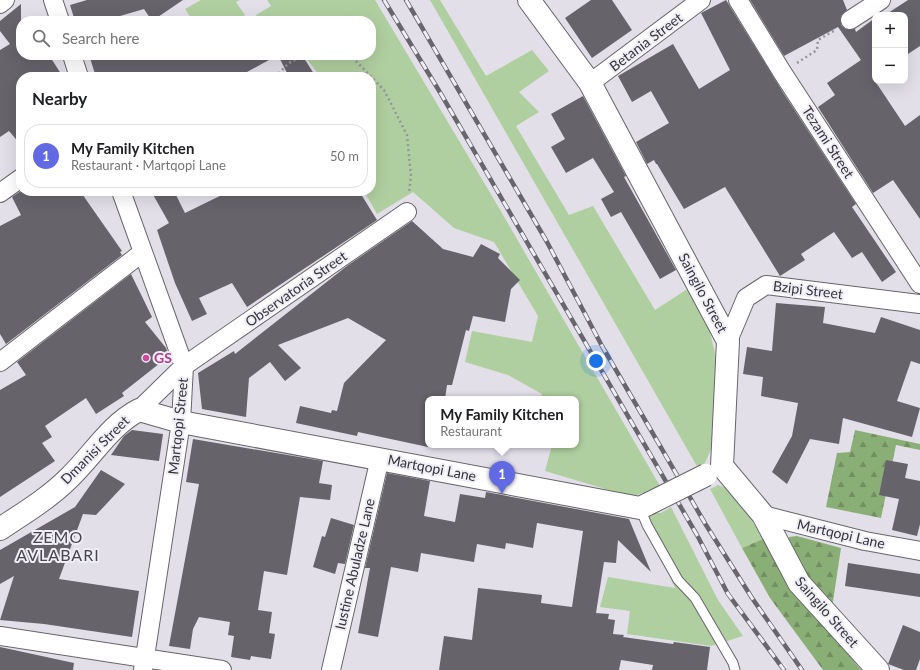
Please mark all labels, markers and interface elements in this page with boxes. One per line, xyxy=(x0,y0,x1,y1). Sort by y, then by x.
street label: Betania Street xyxy=(606,9,685,75)
map controls xyxy=(872,12,908,84)
button: + xyxy=(872,12,908,48)
search box xyxy=(16,16,376,60)
icon: search xyxy=(30,27,52,49)
text: Search here xyxy=(62,29,139,47)
button: − xyxy=(872,48,908,84)
text: Nearby xyxy=(32,88,87,109)
street label: Tezami Street xyxy=(799,102,858,181)
text: My Family Kitchen xyxy=(71,139,194,157)
text: 1 xyxy=(42,148,50,164)
text: 50 m xyxy=(330,148,359,164)
text: Restaurant · Martqopi Lane xyxy=(71,157,226,173)
street label: Observatoria Street xyxy=(242,247,350,330)
street label: Saingilo Street xyxy=(675,250,732,336)
street label: Bzipi Street xyxy=(772,277,844,302)
place label: GS xyxy=(154,349,172,366)
your location xyxy=(586,351,606,371)
marker: GS xyxy=(141,353,151,363)
street label: Martqopi Street xyxy=(164,377,191,475)
popup xyxy=(425,396,579,448)
text: My Family Kitchen xyxy=(440,405,564,423)
street label: Dmanisi Street xyxy=(57,412,132,487)
text: Restaurant xyxy=(440,423,502,439)
street label: Martqopi Lane xyxy=(386,451,478,484)
pin: 1 xyxy=(489,461,515,494)
street label: Iustine Abuladze Lane xyxy=(331,497,378,631)
street label: Martqopi Lane xyxy=(795,515,887,552)
district label: ZEMO AVLABARI xyxy=(16,527,100,564)
street label: Saingilo Street xyxy=(792,573,863,650)

